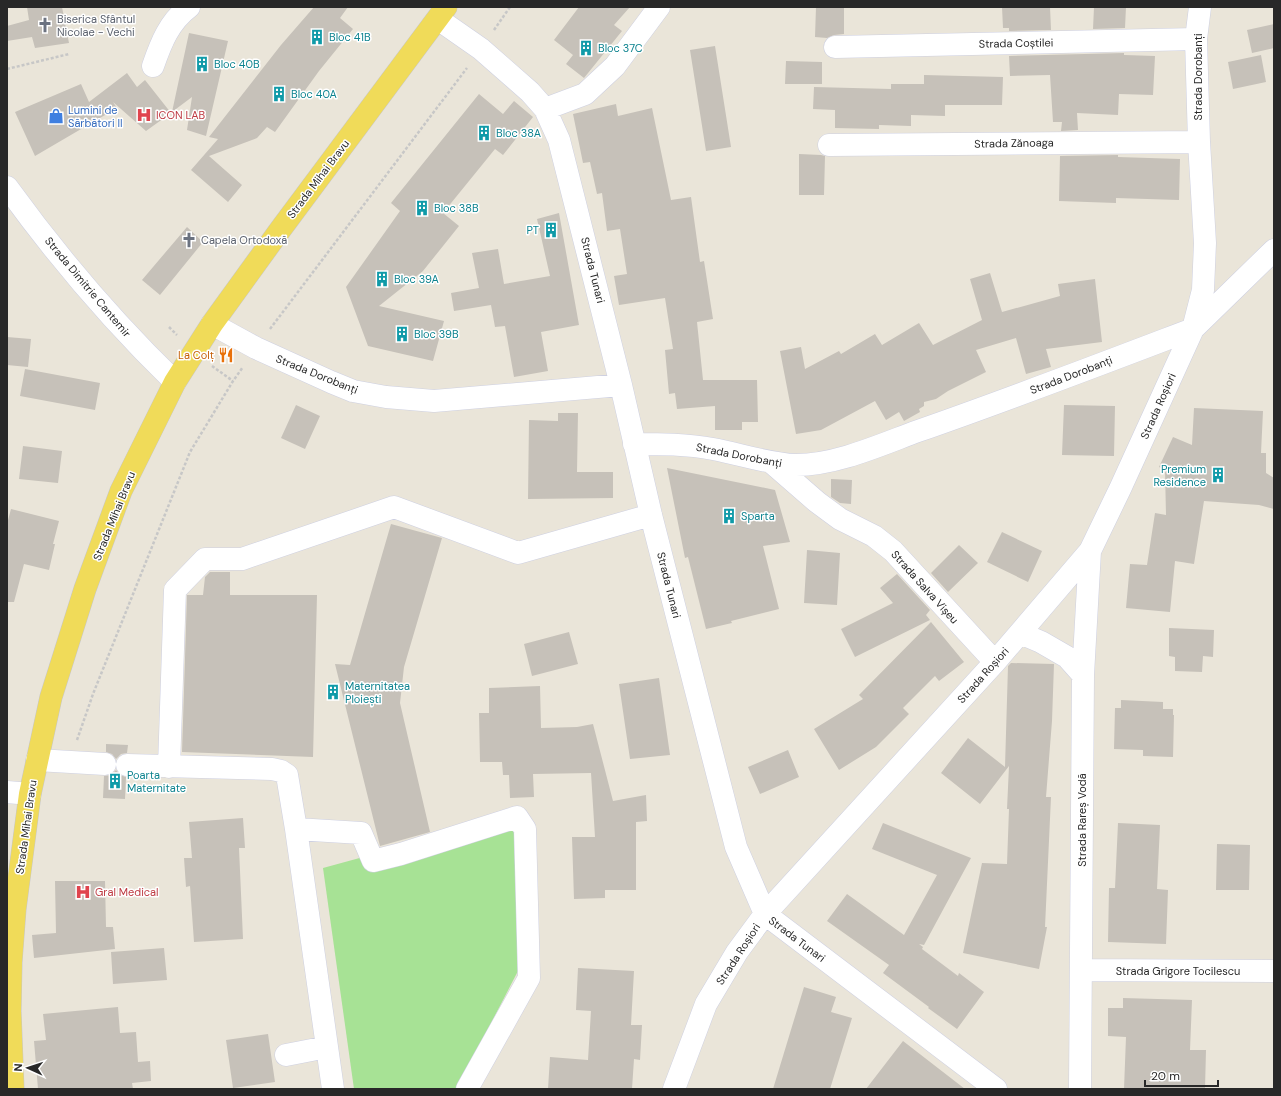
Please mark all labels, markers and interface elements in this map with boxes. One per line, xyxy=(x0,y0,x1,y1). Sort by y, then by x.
place label: Biserica Sfântul Nicolae - Vechi xyxy=(57,12,135,39)
church icon: Biserica Sfântul Nicolae - Vechi xyxy=(36,16,54,34)
building icon: Bloc 41B xyxy=(308,28,326,46)
place label: Bloc 41B xyxy=(329,30,371,44)
street label: Strada Dorobanți xyxy=(1191,33,1205,121)
street label: Strada Coștilei xyxy=(979,35,1053,51)
building icon: Bloc 37C xyxy=(577,39,595,57)
place label: Bloc 37C xyxy=(598,41,643,55)
building icon: Bloc 40B xyxy=(193,55,211,73)
place label: Bloc 40B xyxy=(214,57,260,71)
building icon: Bloc 40A xyxy=(270,85,288,103)
place label: Bloc 40A xyxy=(291,87,337,101)
place label: Lumini de Sărbători II xyxy=(68,103,123,130)
hospital icon: ICON LAB xyxy=(135,106,153,124)
shop icon: Lumini de Sărbători II xyxy=(47,107,65,125)
place label: ICON LAB xyxy=(156,108,206,122)
building icon: Bloc 38A xyxy=(475,124,493,142)
place label: Bloc 38A xyxy=(496,126,541,140)
street label: Strada Zănoaga xyxy=(974,135,1054,151)
street label: Strada Mihai Bravu xyxy=(284,137,352,221)
building icon: Bloc 38B xyxy=(413,199,431,217)
place label: Bloc 38B xyxy=(434,201,479,215)
building icon: PT xyxy=(542,221,560,239)
place label: PT xyxy=(526,223,539,237)
church icon: Capela Ortodoxă xyxy=(180,231,198,249)
place label: Capela Ortodoxă xyxy=(201,233,287,247)
street label: Strada Dimitrie Cantemir xyxy=(42,234,134,340)
street label: Strada Tunari xyxy=(578,236,608,304)
building icon: Bloc 39A xyxy=(373,270,391,288)
place label: Bloc 39A xyxy=(394,272,439,286)
building icon: Bloc 39B xyxy=(393,325,411,343)
place label: Bloc 39B xyxy=(414,327,459,341)
restaurant icon: La Colț xyxy=(217,346,235,364)
place label: La Colț xyxy=(178,348,214,362)
street label: Strada Dorobanți xyxy=(274,351,360,397)
street label: Strada Dorobanți xyxy=(1028,353,1114,397)
street label: Strada Roșiori xyxy=(1137,371,1179,441)
street label: Strada Dorobanți xyxy=(695,440,783,470)
place label: Premium Residence xyxy=(1153,462,1206,489)
building icon: Premium Residence xyxy=(1209,466,1227,484)
street label: Strada Mihai Bravu xyxy=(90,469,138,563)
building icon: Sparta xyxy=(720,507,738,525)
place label: Sparta xyxy=(741,509,775,523)
street label: Strada Salva Vișeu xyxy=(888,547,962,627)
street label: Strada Tunari xyxy=(654,551,684,619)
street label: Strada Roșiori xyxy=(954,644,1012,706)
place label: Maternitatea Ploiești xyxy=(345,679,410,706)
building icon: Maternitatea Ploiești xyxy=(324,683,342,701)
place label: Poarta Maternitate xyxy=(127,768,186,795)
building icon: Poarta Maternitate xyxy=(106,772,124,790)
street label: Strada Rareș Vodă xyxy=(1075,773,1089,867)
street label: Strada Mihai Bravu xyxy=(12,779,40,875)
hospital icon: Gral Medical xyxy=(74,883,92,901)
place label: Gral Medical xyxy=(95,885,159,899)
street label: Strada Tunari xyxy=(766,913,828,965)
street label: Strada Roșiori xyxy=(713,921,763,987)
street label: Strada Grigore Tocilescu xyxy=(1116,964,1240,978)
north arrow xyxy=(8,1048,48,1088)
scale bar xyxy=(1145,1062,1218,1088)
text: N xyxy=(11,1063,25,1072)
text: 20 m xyxy=(1151,1068,1180,1084)

